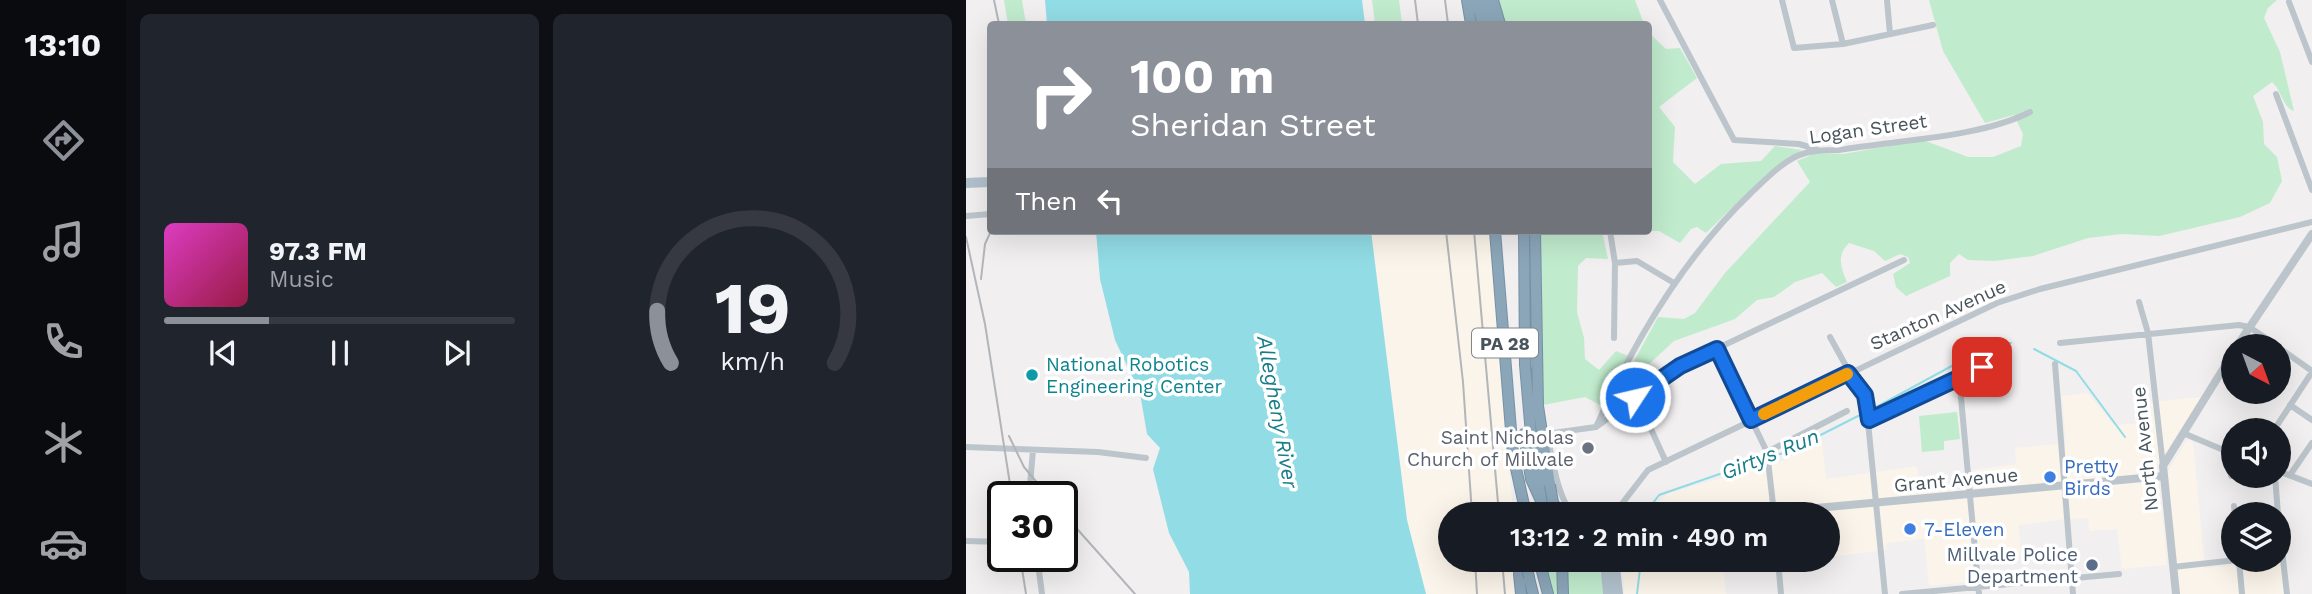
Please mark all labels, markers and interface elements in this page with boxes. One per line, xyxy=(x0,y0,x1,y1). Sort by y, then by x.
text: 13:10 xyxy=(25,26,101,64)
text: 100 m xyxy=(1130,47,1274,105)
icon: right xyxy=(1015,49,1106,140)
text: Sheridan Street xyxy=(1130,106,1376,144)
street label: Logan Street xyxy=(1808,109,1928,149)
icon: directions xyxy=(39,116,88,165)
icon: left xyxy=(1091,182,1129,220)
text: Then xyxy=(1015,186,1077,216)
icon: music xyxy=(39,217,88,266)
text: 97.3 FM xyxy=(269,236,367,266)
text: 19 xyxy=(714,265,791,351)
text: Music xyxy=(269,266,334,293)
street label: Stanton Avenue xyxy=(1866,275,2010,355)
icon: phone xyxy=(39,317,88,366)
road number: PA 28 xyxy=(1472,328,1538,358)
water label: Allegheny River xyxy=(1252,333,1304,491)
icon: previous xyxy=(204,334,242,372)
icon: pause xyxy=(321,334,359,372)
icon: next xyxy=(438,334,476,372)
north arrow xyxy=(2221,334,2291,404)
map controls xyxy=(2221,334,2291,572)
pin xyxy=(1952,337,2012,397)
text: km/h xyxy=(720,347,785,376)
icon: arrive xyxy=(1963,348,2001,386)
place label: National Robotics Engineering Center xyxy=(1046,353,1222,398)
position arrow xyxy=(1598,360,1672,434)
marker: National Robotics Engineering Center xyxy=(1024,367,1040,383)
street label: North Avenue xyxy=(2127,386,2163,512)
icon: climate xyxy=(39,418,88,467)
button: sound xyxy=(2221,418,2291,488)
water label: Girtys Run xyxy=(1718,423,1822,485)
place label: Saint Nicholas Church of Millvale xyxy=(1407,426,1574,471)
marker: Saint Nicholas Church of Millvale xyxy=(1580,440,1596,456)
place label: Pretty Birds xyxy=(2064,455,2118,500)
street label: Grant Avenue xyxy=(1893,463,2019,497)
marker: Pretty Birds xyxy=(2042,469,2058,485)
speed limit sign: 30 xyxy=(987,481,1078,572)
button: layers xyxy=(2221,502,2291,572)
place label: 7-Eleven xyxy=(1924,518,2005,541)
icon: car xyxy=(39,519,88,568)
marker: 7-Eleven xyxy=(1902,521,1918,537)
text: 13:12 · 2 min · 490 m xyxy=(1510,522,1768,552)
place label: Millvale Police Department xyxy=(1947,543,2078,588)
marker: Millvale Police Department xyxy=(2084,557,2100,573)

